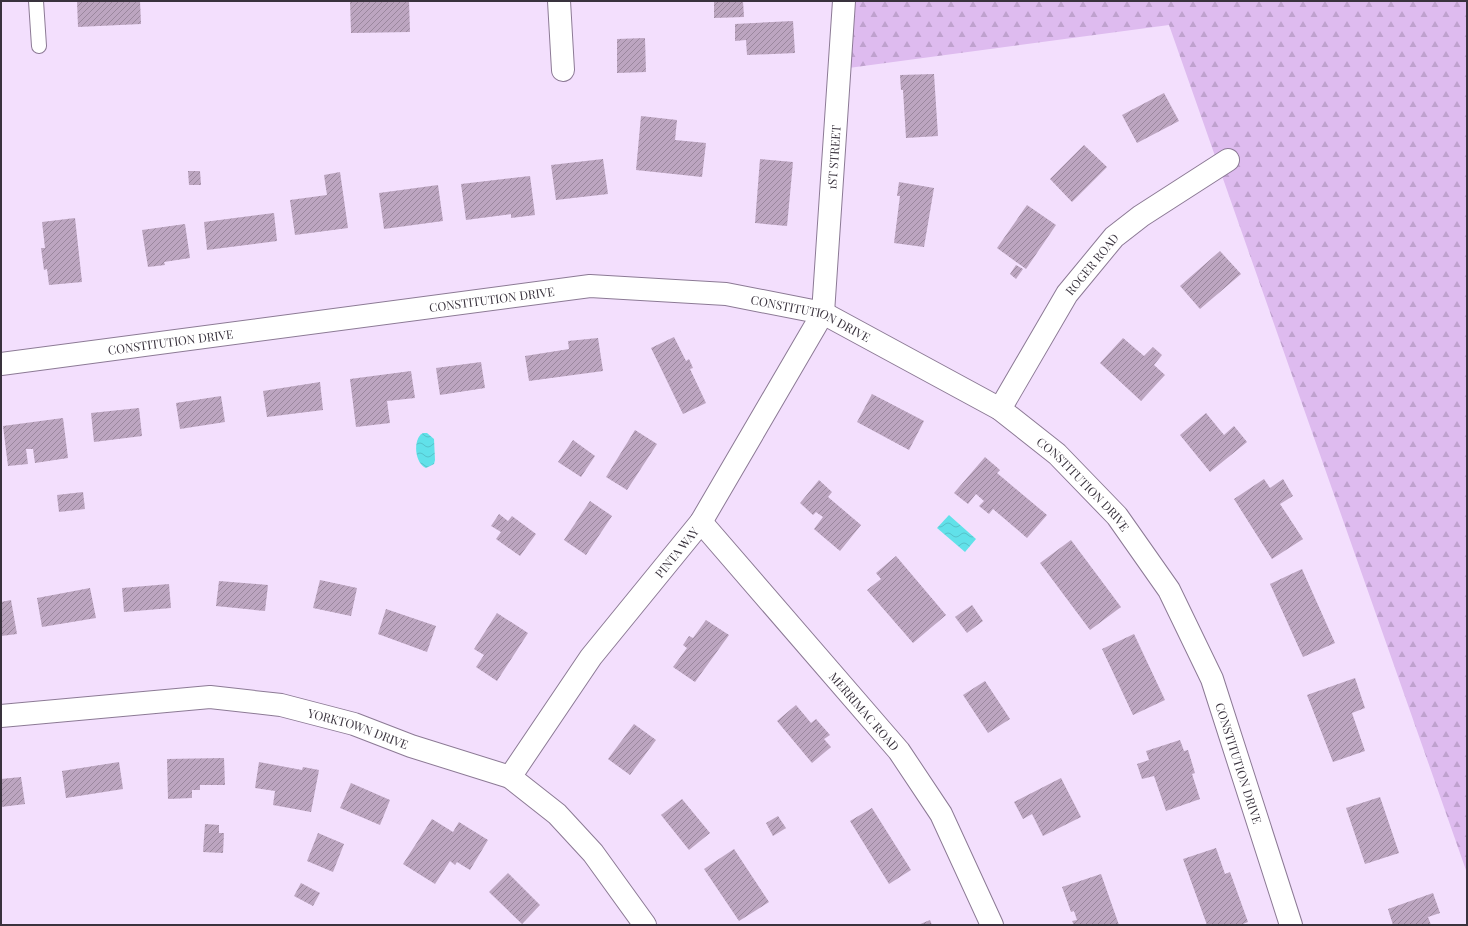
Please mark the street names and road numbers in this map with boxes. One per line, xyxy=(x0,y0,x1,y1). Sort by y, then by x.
street label: 1ST STREET xyxy=(823,124,844,190)
street label: ROGER ROAD xyxy=(1062,229,1122,298)
street label: CONSTITUTION DRIVE xyxy=(428,283,555,315)
street label: CONSTITUTION DRIVE xyxy=(749,291,873,345)
street label: CONSTITUTION DRIVE xyxy=(107,325,234,358)
street label: CONSTITUTION DRIVE xyxy=(1034,433,1133,534)
street label: PINTA WAY xyxy=(651,523,702,581)
street label: MERRIMAC ROAD xyxy=(826,668,903,754)
street label: CONSTITUTION DRIVE xyxy=(1212,700,1266,826)
street label: YORKTOWN DRIVE xyxy=(305,704,411,752)

